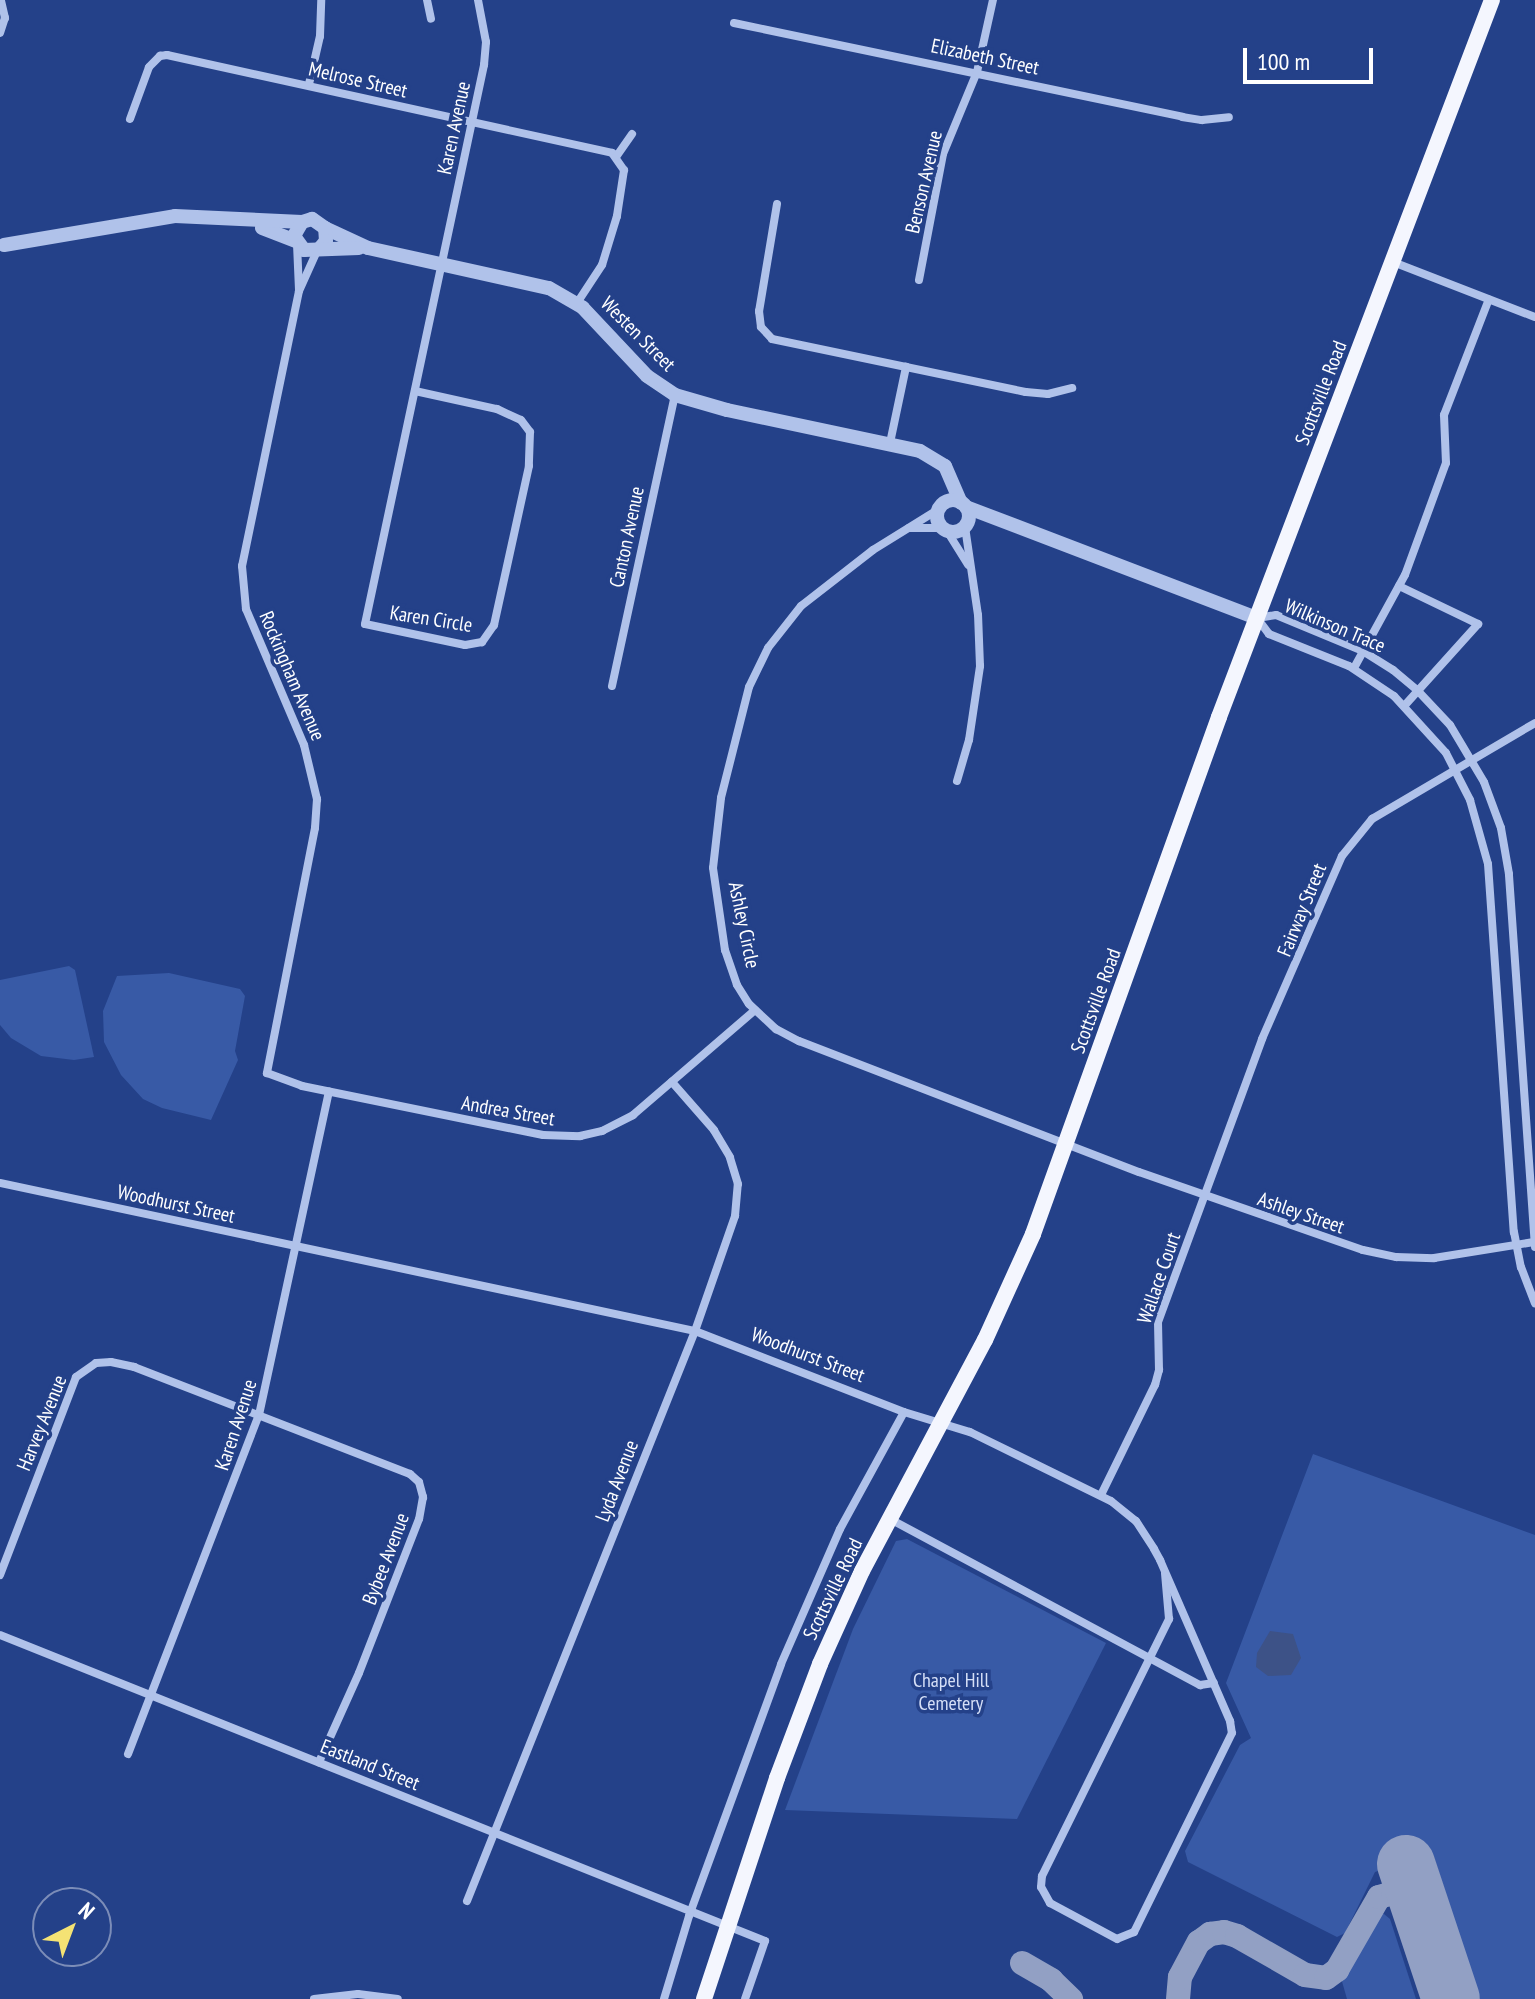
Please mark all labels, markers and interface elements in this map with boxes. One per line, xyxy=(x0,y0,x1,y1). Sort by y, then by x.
scale bar xyxy=(1247,32,1377,82)
street label: Elizabeth Street xyxy=(929,34,1041,80)
text: 100 m xyxy=(1257,46,1310,77)
street label: Melrose Street xyxy=(306,57,410,103)
street label: Karen Avenue xyxy=(432,79,476,177)
street label: Benson Avenue xyxy=(900,128,948,236)
street label: Westen Street xyxy=(596,292,680,376)
street label: Scottsville Road xyxy=(1290,337,1352,449)
street label: Canton Avenue xyxy=(605,484,649,590)
street label: Wilkinson Trace xyxy=(1281,594,1389,658)
street label: Karen Circle xyxy=(388,601,474,637)
street label: Rockingham Avenue xyxy=(254,607,330,745)
street label: Fairway Street xyxy=(1272,860,1332,960)
street label: Ashley Circle xyxy=(723,879,765,971)
street label: Scottsville Road xyxy=(1066,945,1126,1057)
street label: Andrea Street xyxy=(459,1091,557,1131)
street label: Woodhurst Street xyxy=(115,1180,237,1228)
street label: Ashley Street xyxy=(1254,1187,1348,1239)
street label: Wallace Court xyxy=(1132,1229,1186,1327)
street label: Woodhurst Street xyxy=(748,1322,868,1388)
street label: Harvey Avenue xyxy=(12,1371,72,1475)
street label: Karen Avenue xyxy=(210,1376,262,1474)
street label: Lyda Avenue xyxy=(590,1437,644,1525)
street label: Bybee Avenue xyxy=(357,1510,415,1608)
street label: Scottsville Road xyxy=(798,1534,868,1644)
park label: Chapel Hill Cemetery xyxy=(913,1669,989,1716)
street label: Eastland Street xyxy=(317,1734,423,1796)
north arrow xyxy=(32,1887,112,1967)
text: N xyxy=(73,1896,101,1925)

